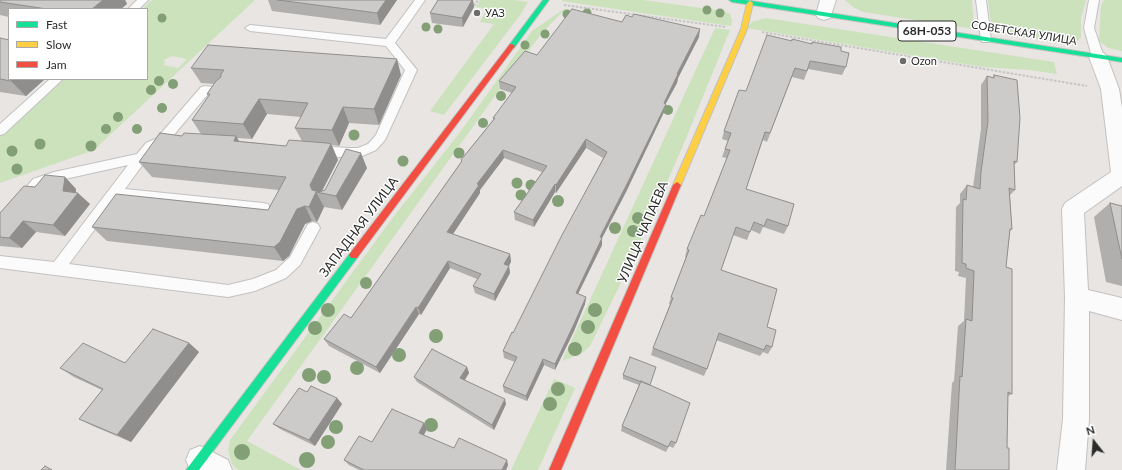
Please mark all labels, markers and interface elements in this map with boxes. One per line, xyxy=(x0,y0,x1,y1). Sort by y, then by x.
place label: УАЗ xyxy=(485,6,505,20)
legend xyxy=(8,8,148,80)
marker: УАЗ xyxy=(472,8,482,18)
text: Fast xyxy=(46,17,67,32)
street label: СОВЕТСКАЯ УЛИЦА xyxy=(970,18,1078,48)
road number: 68Н-053 xyxy=(898,21,956,41)
text: Slow xyxy=(46,37,71,52)
place label: Ozon xyxy=(911,54,937,68)
marker: Ozon xyxy=(898,56,908,66)
text: Jam xyxy=(46,57,67,72)
street label: ЗАПАДНАЯ УЛИЦА xyxy=(316,174,402,280)
street label: УЛИЦА ЧАПАЕВА xyxy=(614,179,672,285)
north arrow xyxy=(1074,422,1114,462)
text: N xyxy=(1084,423,1096,438)

